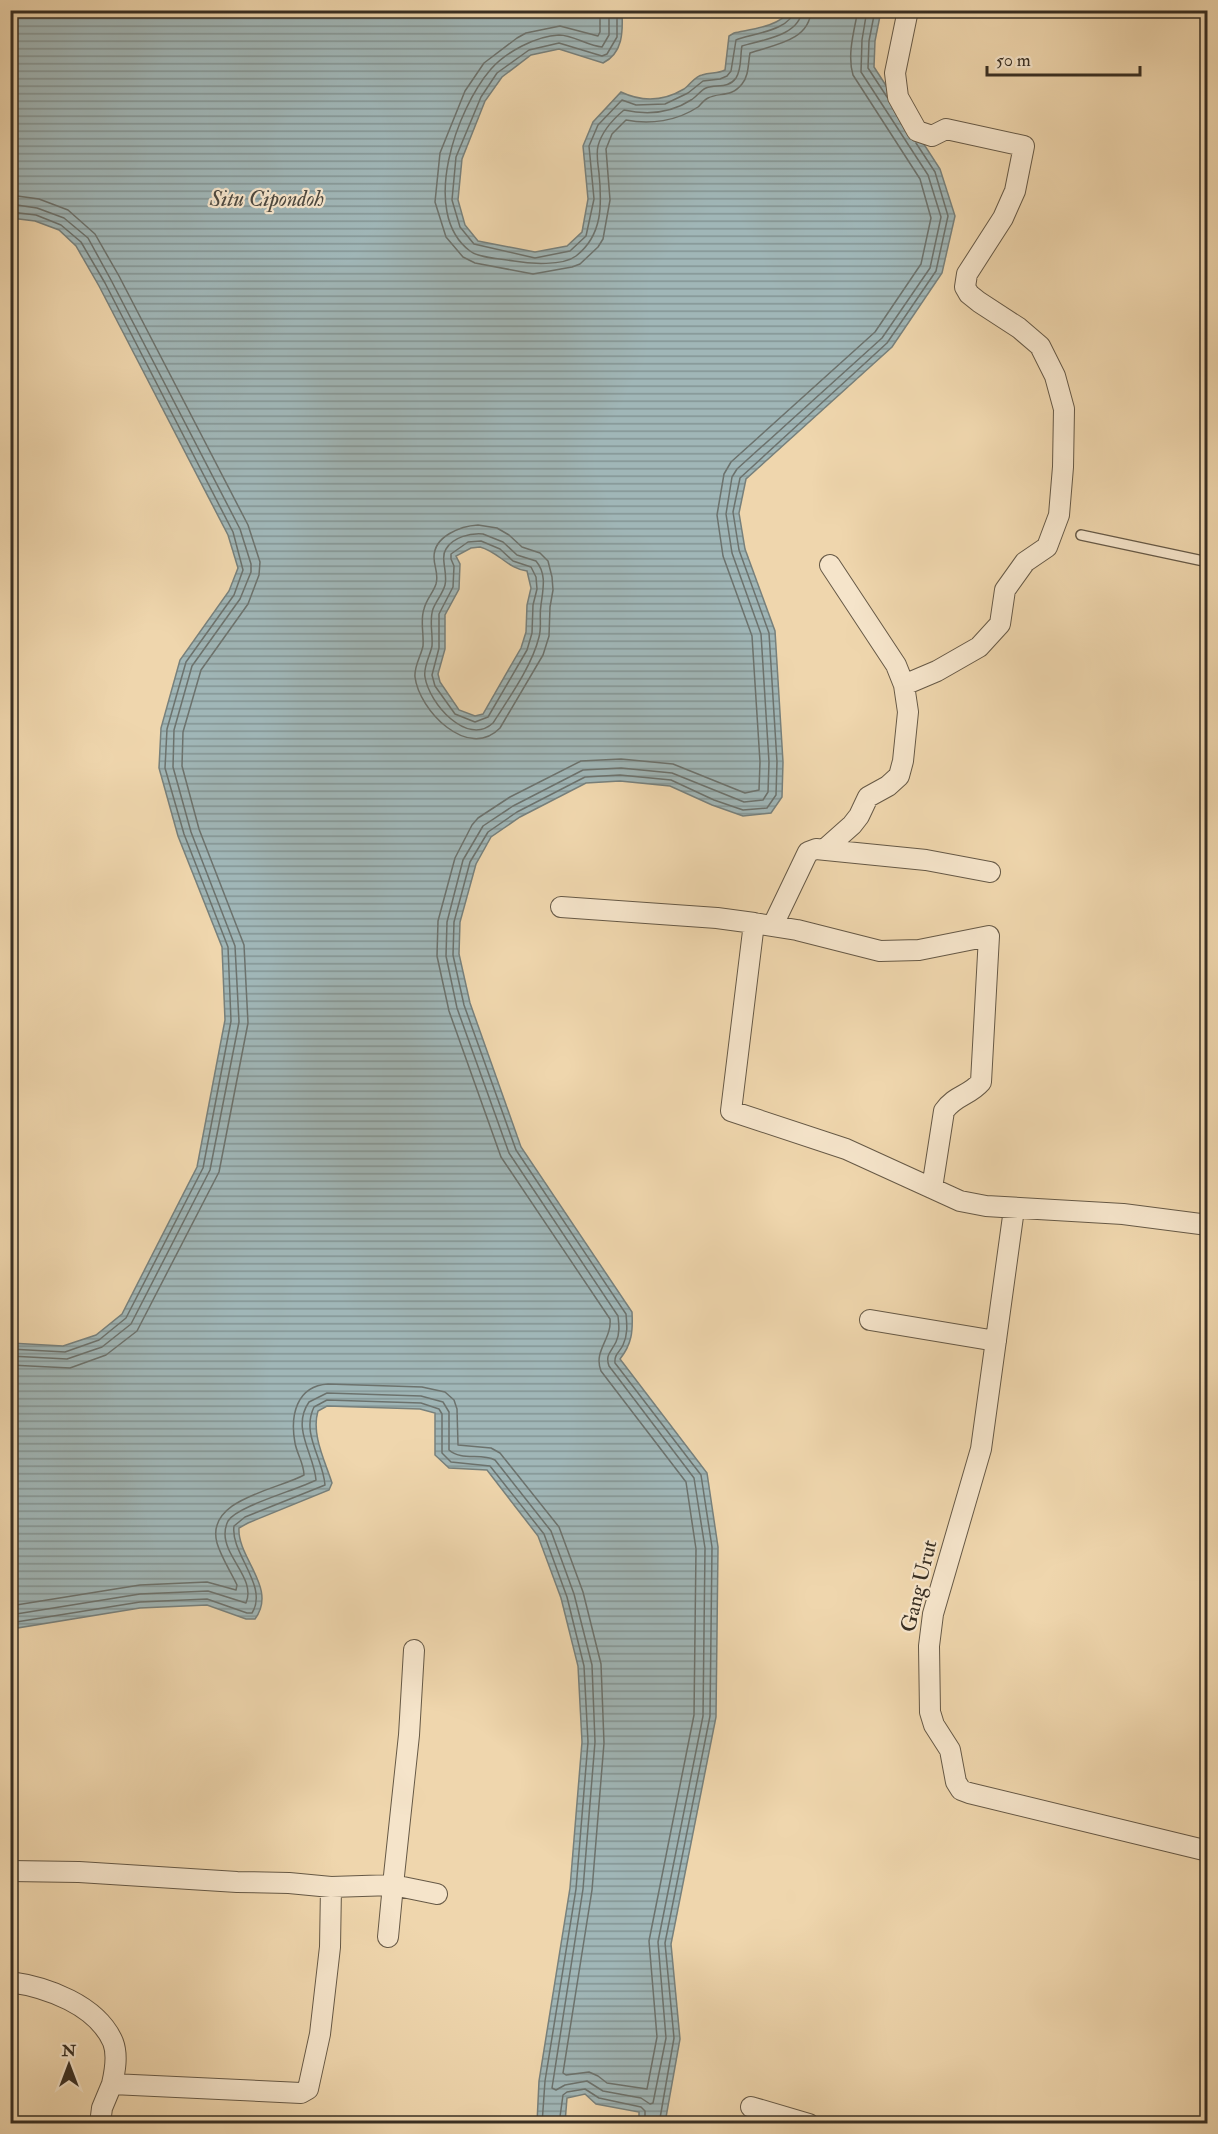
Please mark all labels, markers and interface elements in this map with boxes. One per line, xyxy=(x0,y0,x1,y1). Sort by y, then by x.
scale bar xyxy=(987,39,1140,77)
text: 50 m xyxy=(996,49,1031,72)
water label: Situ Cipondoh xyxy=(209,185,324,213)
street label: Gang Urut xyxy=(894,1537,944,1635)
north arrow xyxy=(39,2035,99,2095)
text: N xyxy=(61,2041,77,2061)

